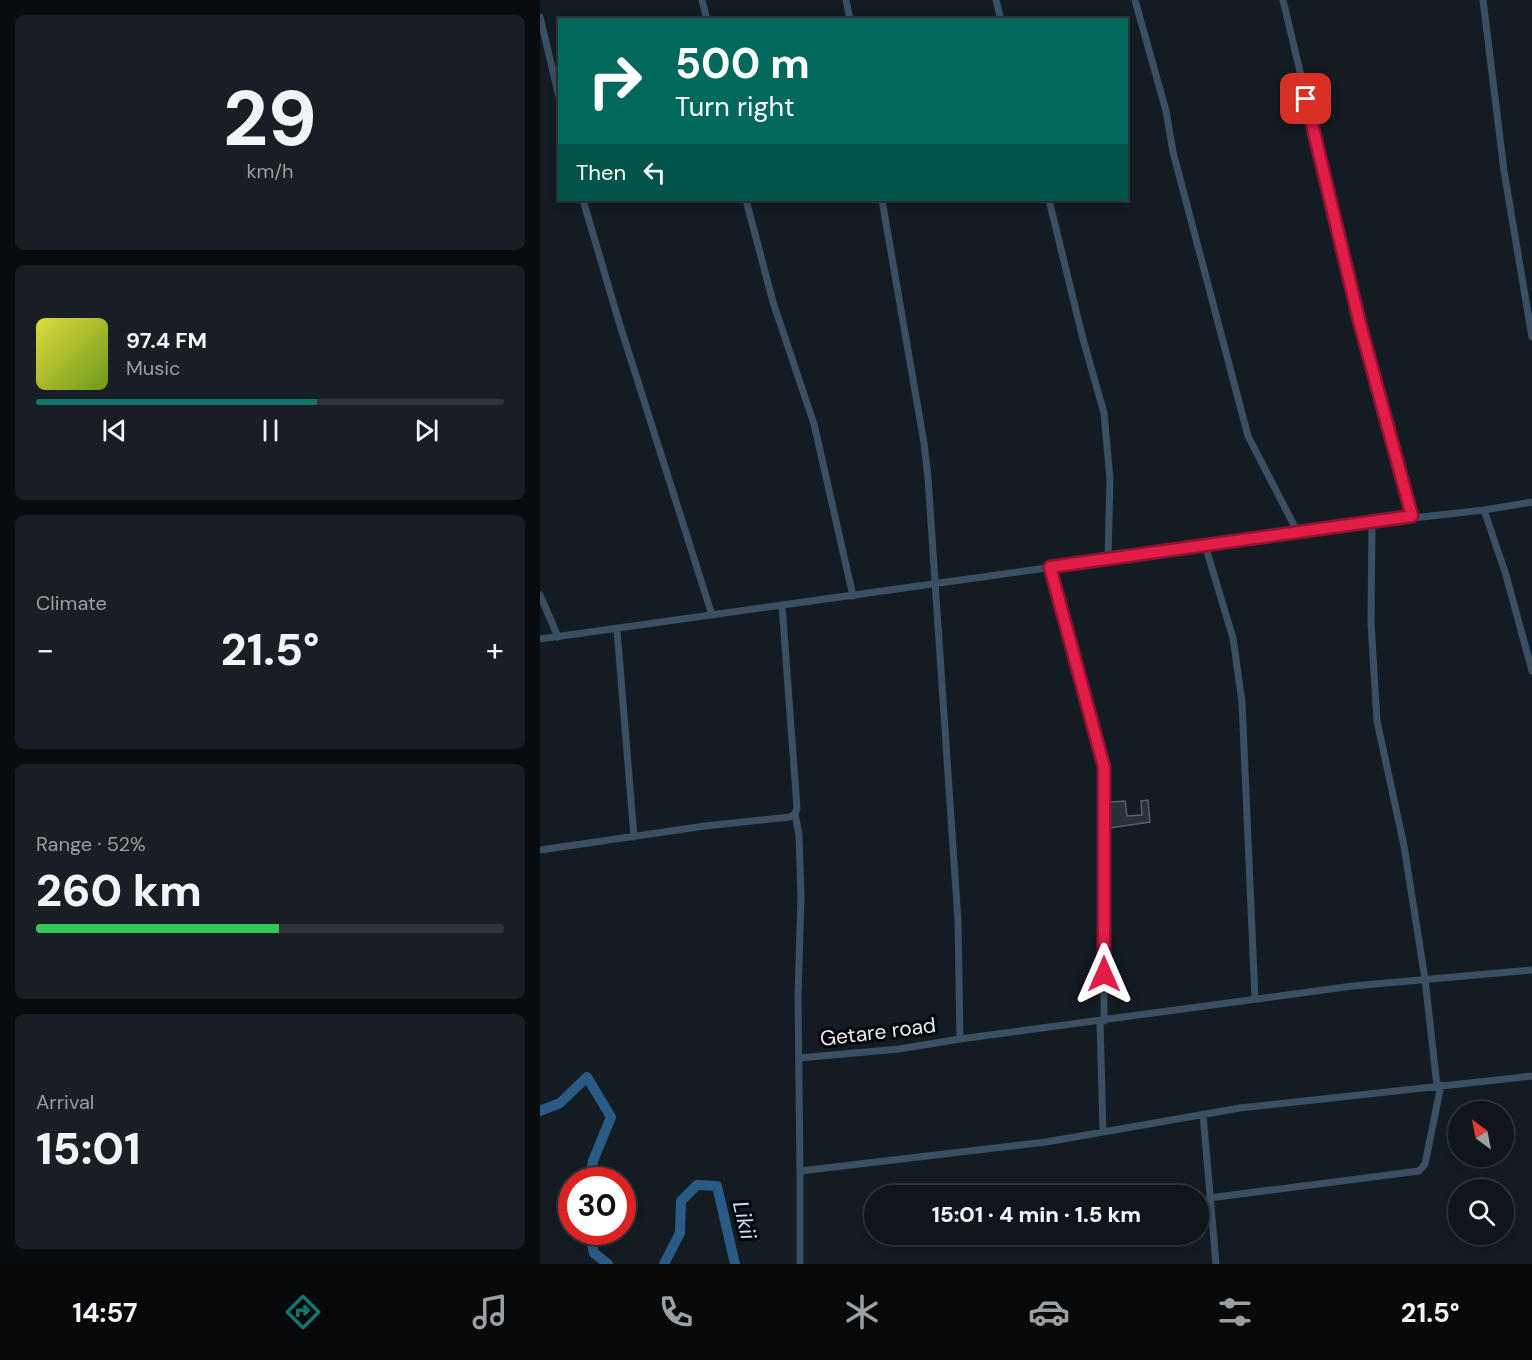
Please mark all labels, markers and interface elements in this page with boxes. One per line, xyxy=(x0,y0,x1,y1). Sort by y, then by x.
text: 500 m xyxy=(675,36,810,91)
icon: right xyxy=(576,42,654,120)
text: 29 xyxy=(223,68,317,169)
pin xyxy=(1280,73,1331,124)
icon: arrive xyxy=(1289,82,1322,115)
text: Turn right xyxy=(675,89,795,124)
icon: left xyxy=(638,156,671,189)
text: km/h xyxy=(246,158,294,184)
text: Then xyxy=(576,158,626,187)
text: 97.4 FM xyxy=(126,326,207,355)
text: Music xyxy=(126,355,181,381)
icon: previous xyxy=(98,414,131,447)
icon: pause xyxy=(254,414,287,447)
icon: next xyxy=(410,414,443,447)
text: Climate xyxy=(36,590,107,616)
text: 21.5° xyxy=(221,620,319,679)
text: − xyxy=(36,628,54,671)
text: + xyxy=(486,628,504,671)
text: Range · 52% xyxy=(36,831,146,857)
text: 260 km xyxy=(36,861,202,920)
position arrow xyxy=(1072,942,1136,1006)
street label: Getare road xyxy=(819,1011,937,1053)
text: Arrival xyxy=(36,1089,94,1115)
north arrow xyxy=(1448,1101,1514,1167)
map controls xyxy=(1448,1101,1514,1245)
text: 15:01 xyxy=(36,1119,141,1178)
speed limit sign: 30 xyxy=(558,1167,636,1245)
button: search xyxy=(1448,1179,1514,1245)
water label: Likii xyxy=(726,1198,763,1243)
text: 15:01 · 4 min · 1.5 km xyxy=(932,1200,1141,1229)
icon: directions xyxy=(282,1291,324,1333)
icon: music xyxy=(469,1291,511,1333)
icon: phone xyxy=(655,1291,697,1333)
icon: climate xyxy=(841,1291,883,1333)
icon: car xyxy=(1028,1291,1070,1333)
icon: filters xyxy=(1214,1291,1256,1333)
text: 14:57 xyxy=(72,1295,138,1330)
text: 21.5° xyxy=(1401,1295,1460,1330)

